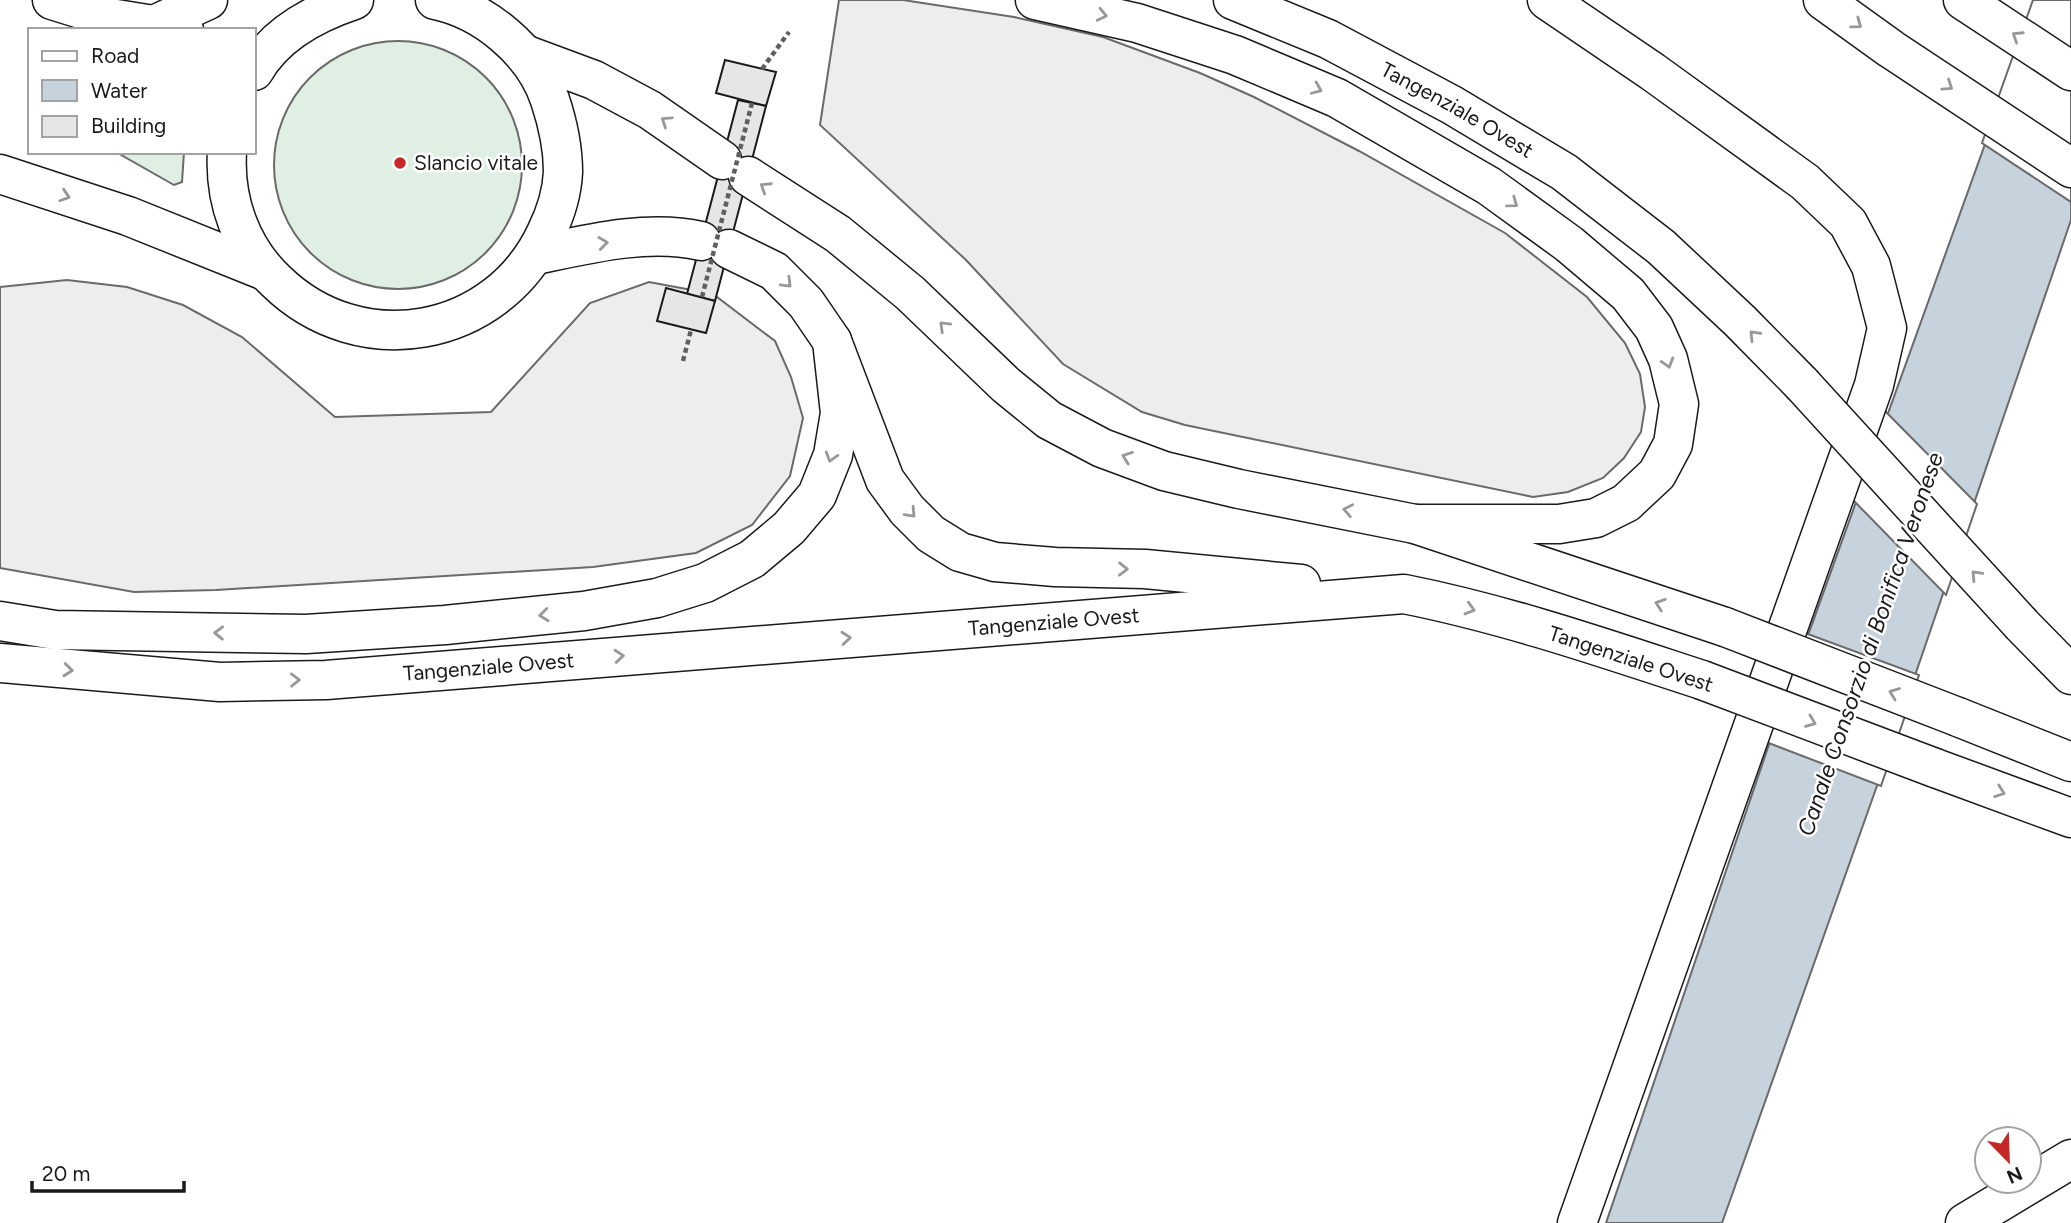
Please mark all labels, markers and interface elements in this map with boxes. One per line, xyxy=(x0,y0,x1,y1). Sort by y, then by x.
one-way arrow xyxy=(1096,7,1108,21)
one-way arrow xyxy=(1849,16,1862,28)
legend xyxy=(28,28,256,154)
one-way arrow xyxy=(2012,31,2025,44)
text: Road xyxy=(91,43,139,68)
street label: Tangenziale Ovest xyxy=(1377,56,1538,163)
text: Water xyxy=(91,78,147,103)
one-way arrow xyxy=(1940,78,1953,91)
one-way arrow xyxy=(1310,81,1322,95)
text: Building xyxy=(91,113,166,138)
one-way arrow xyxy=(661,117,674,129)
place label: Slancio vitale xyxy=(414,150,538,175)
marker: Slancio vitale xyxy=(392,155,408,171)
one-way arrow xyxy=(760,183,773,195)
one-way arrow xyxy=(59,187,71,202)
one-way arrow xyxy=(1505,195,1518,208)
one-way arrow xyxy=(597,235,609,250)
one-way arrow xyxy=(778,275,791,288)
one-way arrow xyxy=(939,322,952,335)
one-way arrow xyxy=(1750,331,1762,343)
one-way arrow xyxy=(1660,357,1674,369)
water label: Canale Consorzio di Bonifica Veronese xyxy=(1791,448,1949,839)
one-way arrow xyxy=(825,450,840,462)
one-way arrow xyxy=(1122,452,1134,466)
one-way arrow xyxy=(1342,504,1354,519)
one-way arrow xyxy=(903,505,915,518)
one-way arrow xyxy=(1118,561,1129,576)
one-way arrow xyxy=(1972,570,1985,583)
one-way arrow xyxy=(1655,598,1667,613)
one-way arrow xyxy=(1464,601,1476,615)
street label: Tangenziale Ovest xyxy=(967,602,1140,641)
one-way arrow xyxy=(538,607,549,622)
street label: Tangenziale Ovest xyxy=(1546,620,1717,697)
one-way arrow xyxy=(213,625,224,641)
one-way arrow xyxy=(841,631,852,646)
street label: Tangenziale Ovest xyxy=(402,647,575,686)
one-way arrow xyxy=(614,649,625,664)
one-way arrow xyxy=(62,662,74,677)
one-way arrow xyxy=(290,672,301,688)
one-way arrow xyxy=(1889,687,1901,701)
one-way arrow xyxy=(1805,713,1817,727)
one-way arrow xyxy=(1993,783,2005,797)
north arrow xyxy=(1973,1125,2043,1195)
scale bar xyxy=(32,1150,184,1194)
text: 20 m xyxy=(42,1161,90,1186)
text: N xyxy=(2003,1162,2026,1189)

